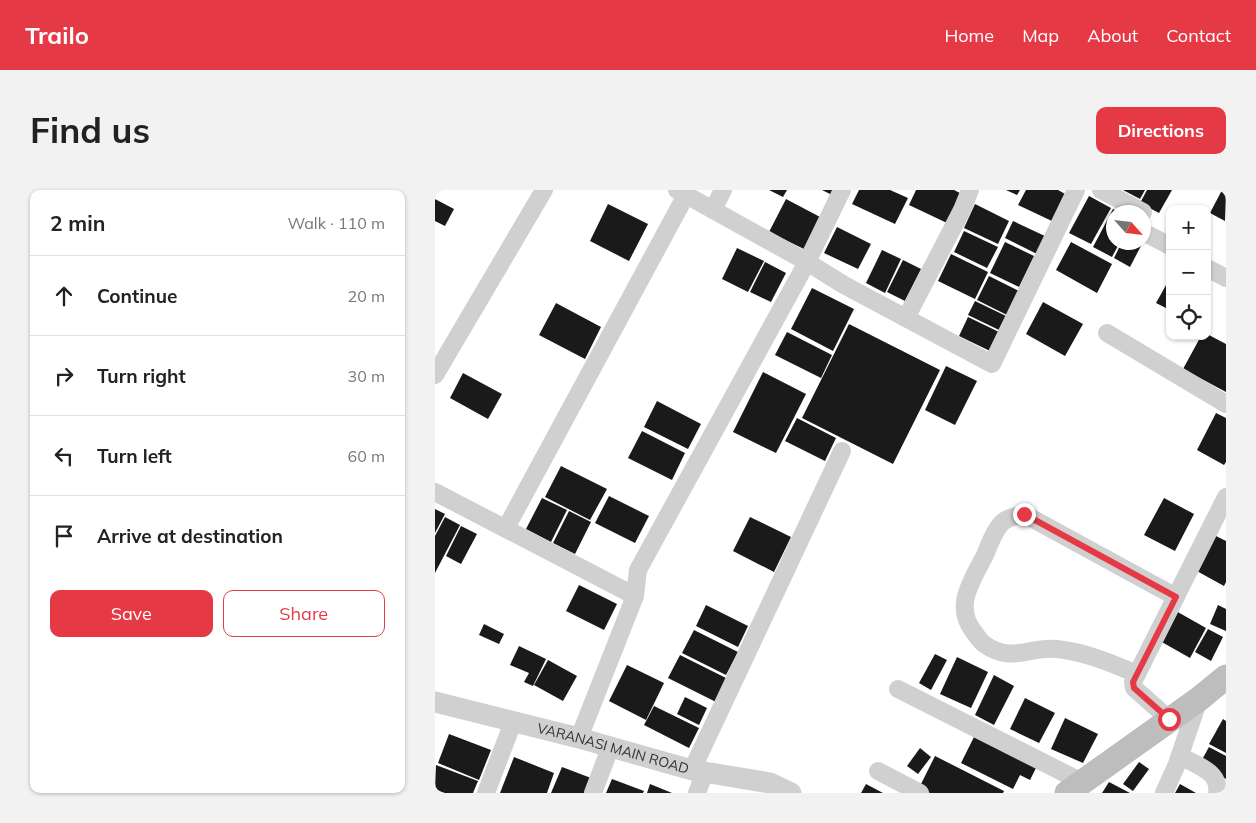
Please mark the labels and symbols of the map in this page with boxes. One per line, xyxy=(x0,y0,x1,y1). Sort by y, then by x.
north arrow xyxy=(1106,205,1151,250)
route end xyxy=(1013,503,1036,526)
route start xyxy=(1158,708,1181,731)
street label: VARANASI MAIN ROAD xyxy=(535,719,691,778)

